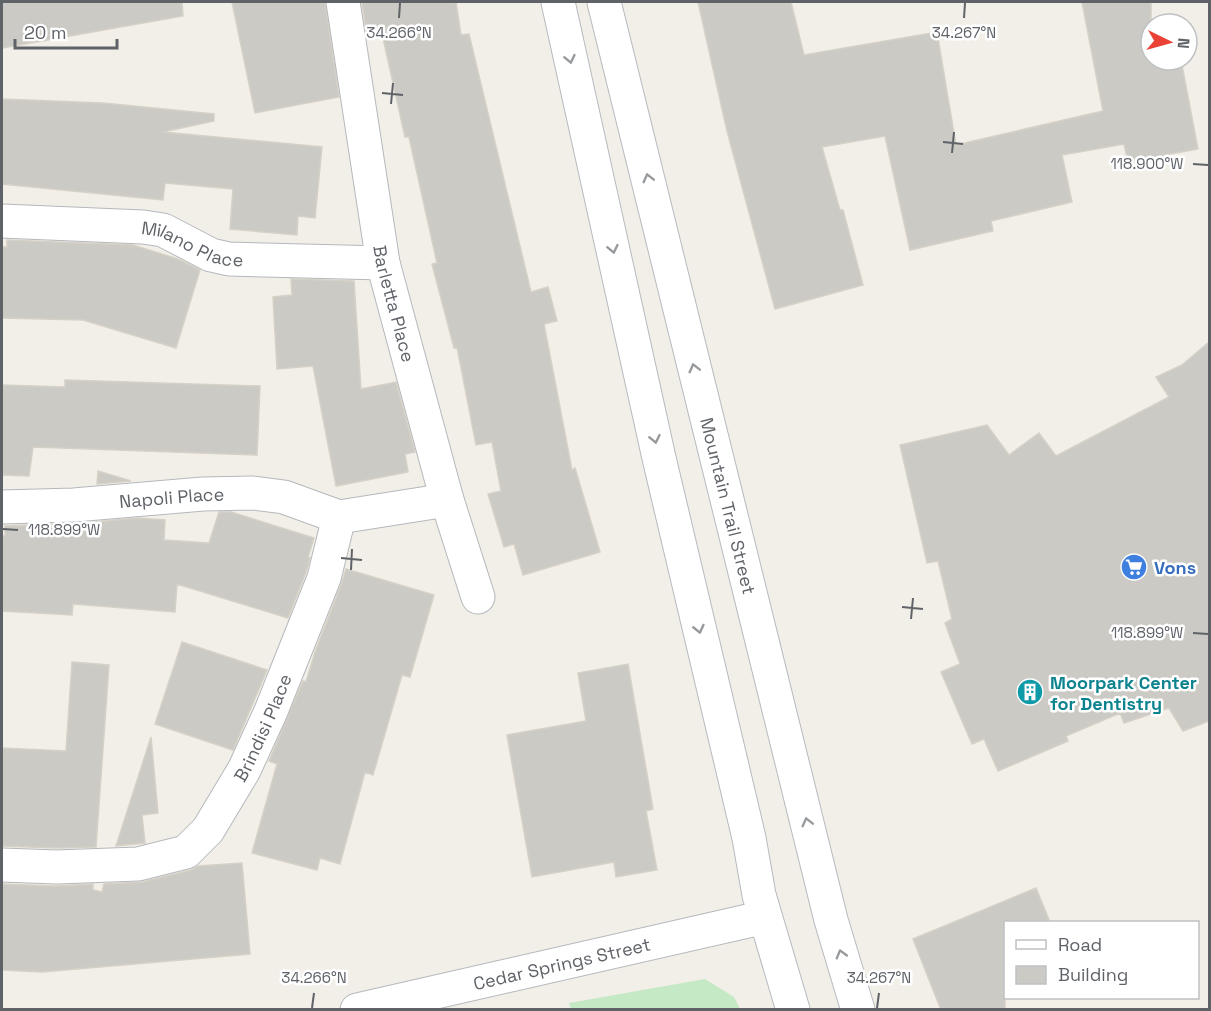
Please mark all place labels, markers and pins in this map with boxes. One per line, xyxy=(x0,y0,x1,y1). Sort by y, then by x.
supermarket icon: Vons xyxy=(1119,552,1149,582)
place label: Vons xyxy=(1154,556,1196,579)
place label: Moorpark Center for Dentistry xyxy=(1050,671,1197,715)
building icon: Moorpark Center for Dentistry xyxy=(1015,677,1045,707)

